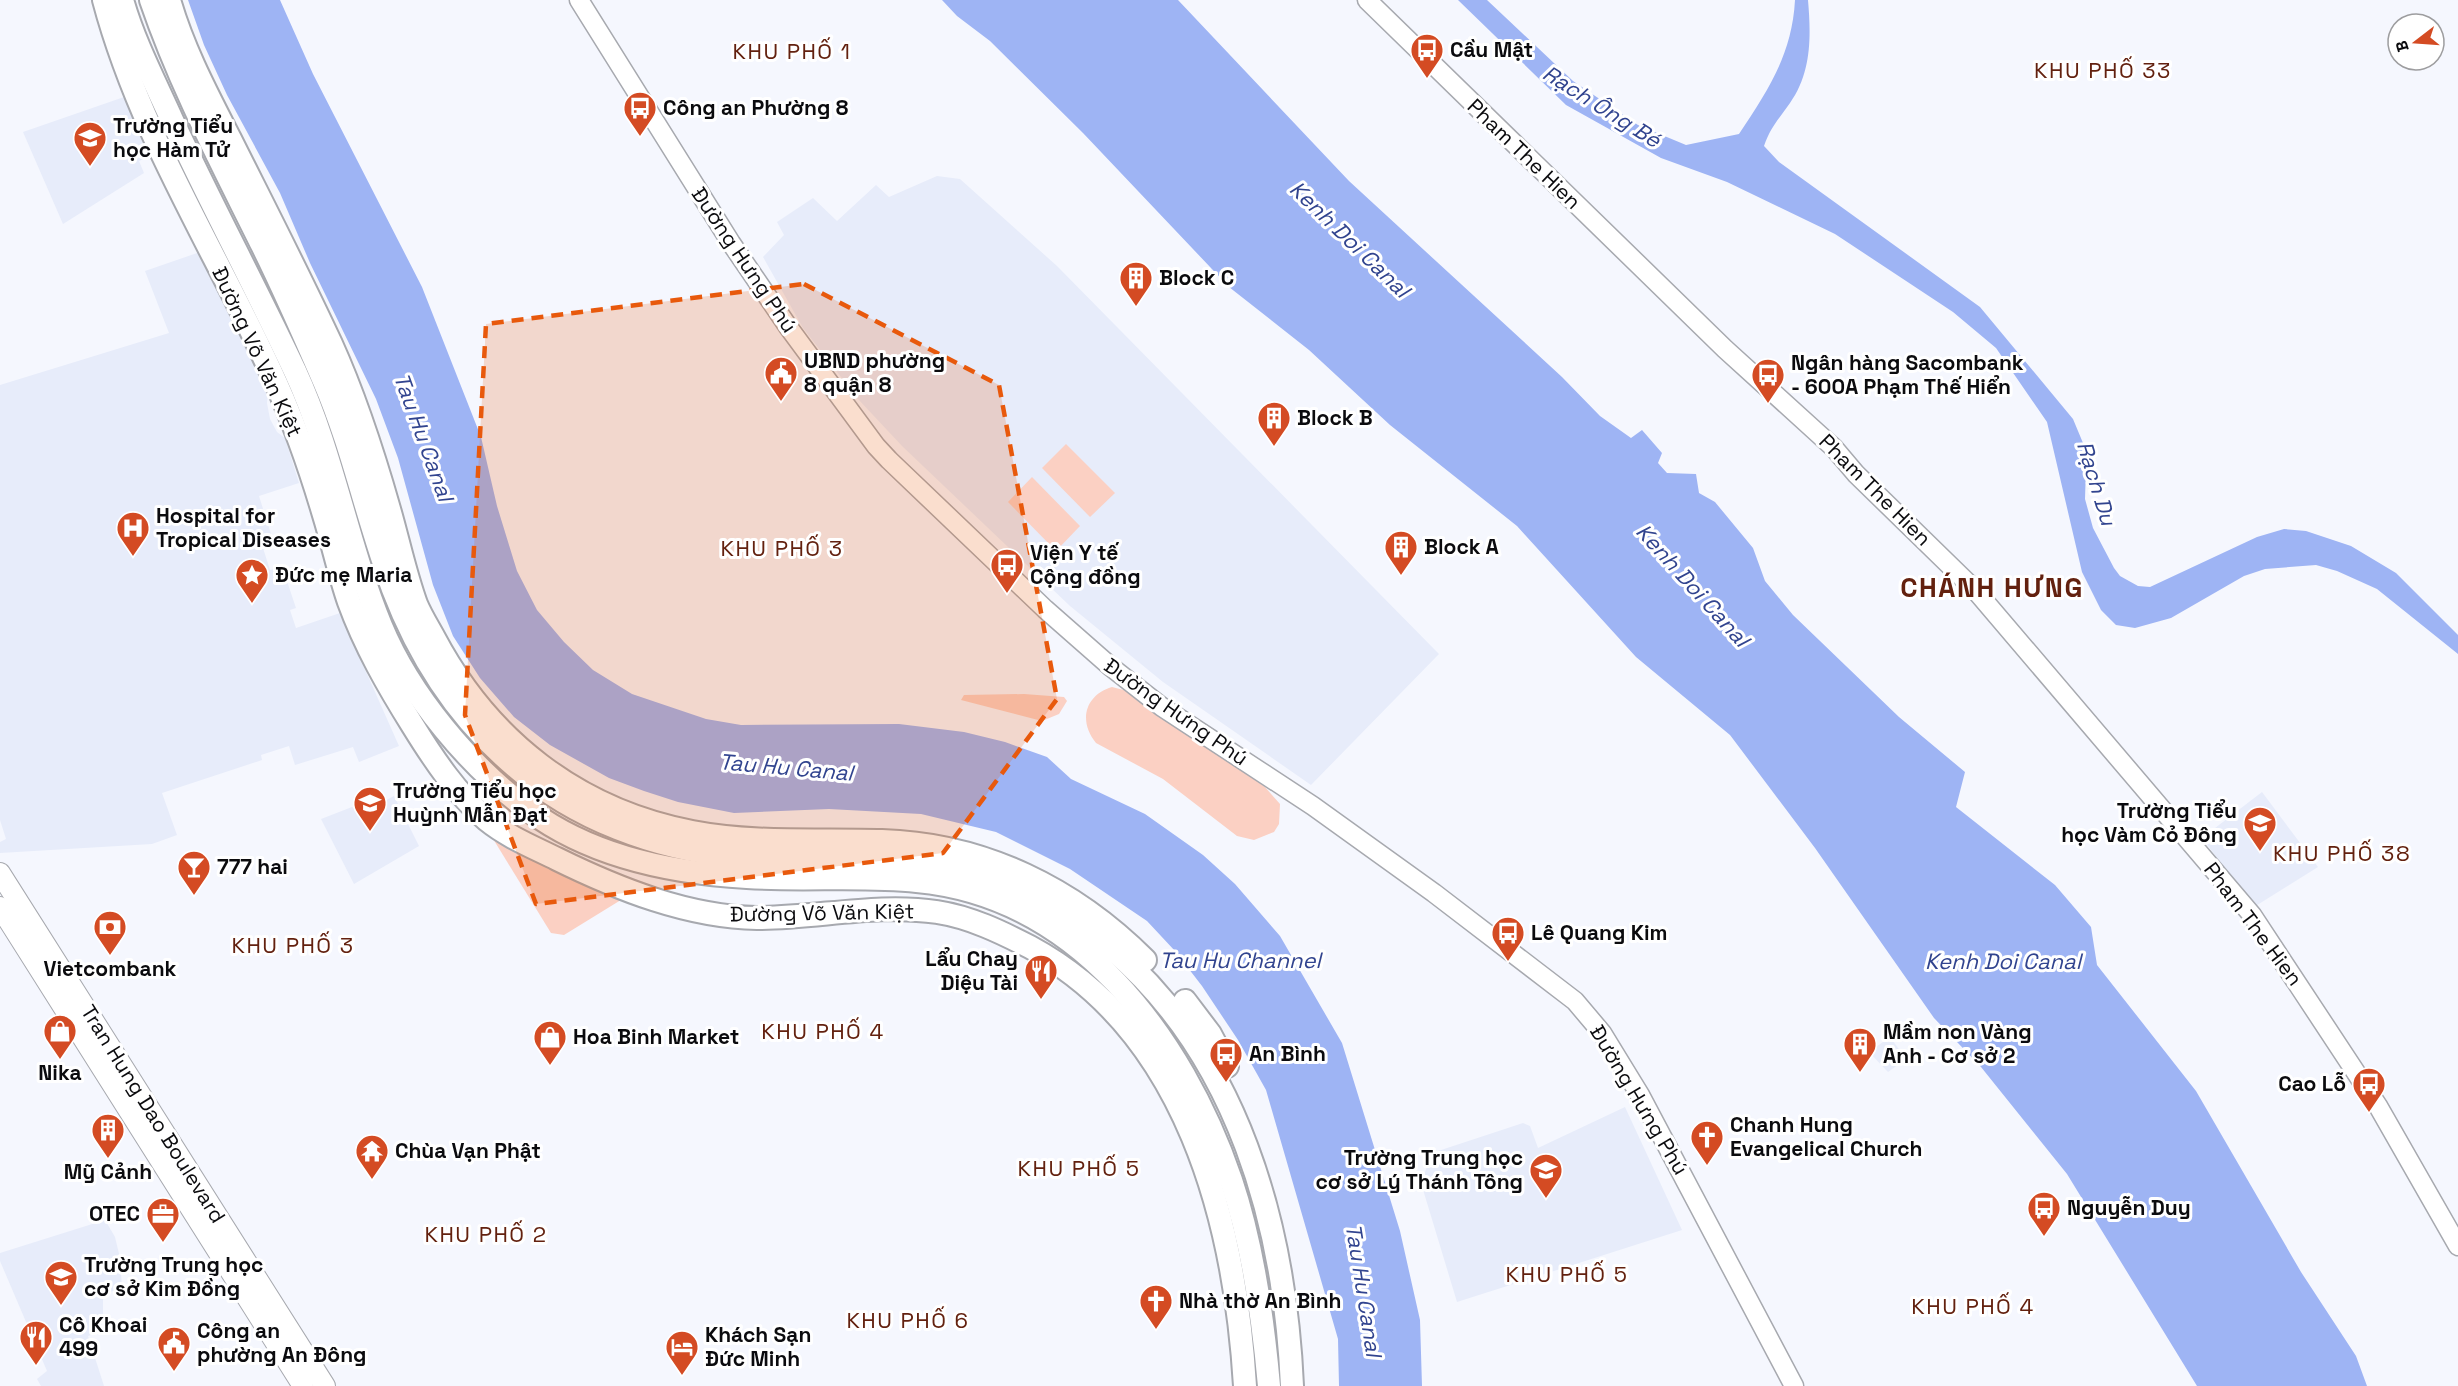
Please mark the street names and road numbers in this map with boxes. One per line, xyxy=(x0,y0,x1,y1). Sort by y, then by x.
street label: Pham The Hien xyxy=(1462,93,1587,215)
street label: Đường Hưng Phú xyxy=(686,182,803,338)
street label: Đường Võ Văn Kiệt xyxy=(206,262,309,441)
street label: Pham The Hien xyxy=(1814,428,1937,551)
street label: Đường Hưng Phú xyxy=(1099,652,1254,771)
street label: Pham The Hien xyxy=(2198,857,2309,991)
street label: Đường Võ Văn Kiệt xyxy=(730,897,914,928)
street label: Tran Hung Dao Boulevard xyxy=(75,1000,232,1228)
street label: Đường Hưng Phú xyxy=(1584,1020,1695,1179)

